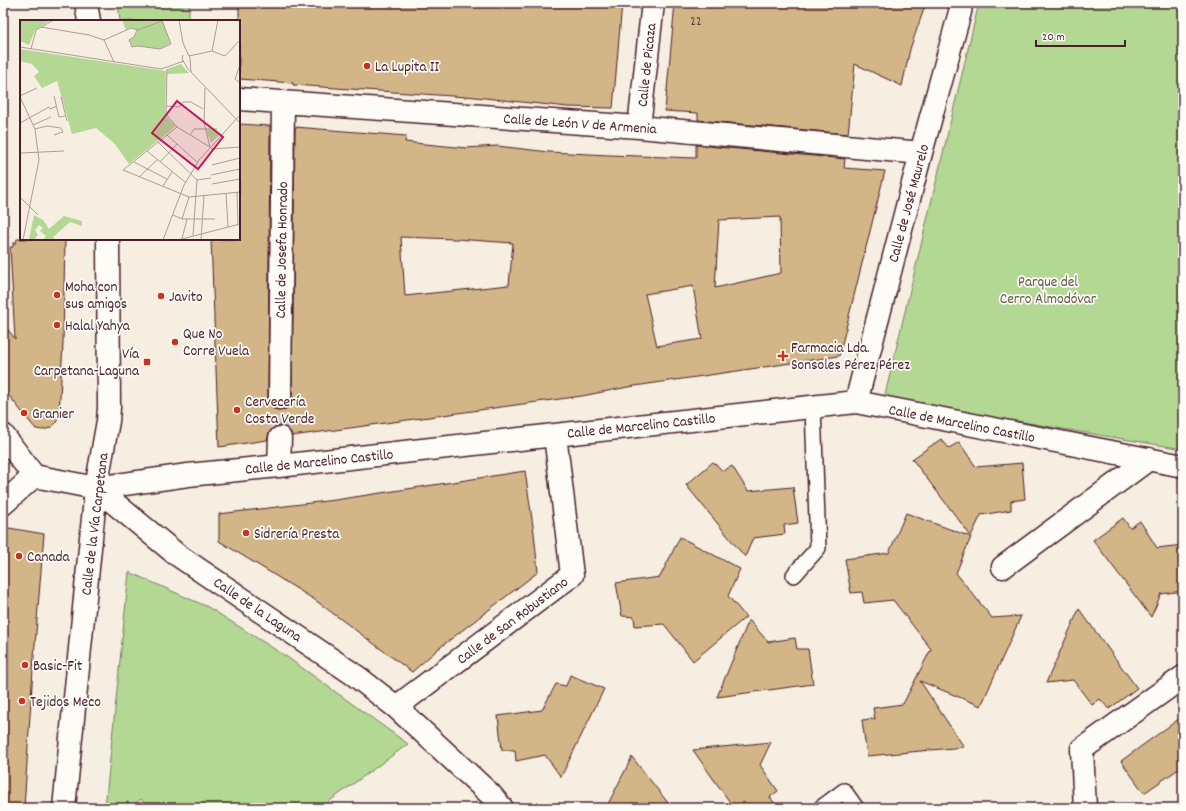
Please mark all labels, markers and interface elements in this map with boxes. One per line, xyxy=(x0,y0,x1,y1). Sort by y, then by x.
house number: 22 xyxy=(690,13,702,32)
inset map xyxy=(20,20,240,240)
street label: Calle de Picaza xyxy=(633,21,663,108)
scale bar xyxy=(1036,22,1125,48)
text: 20 m xyxy=(1042,29,1065,46)
place label: La Lupita II xyxy=(375,57,440,79)
marker: La Lupita II xyxy=(362,61,372,71)
street label: Calle de León V de Armenia xyxy=(502,109,658,141)
street label: Calle de José Maurelo xyxy=(884,142,936,265)
street label: Calle de Josefa Honrado xyxy=(271,181,295,319)
park label: Parque del Cerro Almodóvar xyxy=(1000,272,1097,311)
place label: Moha con sus amigos xyxy=(65,277,127,316)
place label: Javito xyxy=(169,287,203,309)
marker: Moha con sus amigos xyxy=(52,290,62,300)
marker: Javito xyxy=(156,291,166,301)
place label: Halal Yahya xyxy=(65,316,131,338)
marker: Halal Yahya xyxy=(52,320,62,330)
place label: Que No Corre Vuela xyxy=(183,324,250,363)
marker: Que No Corre Vuela xyxy=(170,337,180,347)
place label: Farmacia Lda. Sonsoles Pérez Pérez xyxy=(791,338,910,377)
place label: Vía Carpetana-Laguna xyxy=(34,344,140,383)
marker: Farmacia Lda. Sonsoles Pérez Pérez xyxy=(778,351,788,361)
marker: Vía Carpetana-Laguna xyxy=(142,357,152,367)
place label: Cervecería Costa Verde xyxy=(245,392,315,431)
street label: Calle de Marcelino Castillo xyxy=(886,400,1037,450)
place label: Granier xyxy=(32,404,74,426)
marker: Cervecería Costa Verde xyxy=(232,405,242,415)
marker: Granier xyxy=(19,408,29,418)
street label: Calle de Marcelino Castillo xyxy=(566,408,717,446)
street label: Calle de Marcelino Castillo xyxy=(244,444,395,482)
street label: Calle de la Vía Carpetana xyxy=(76,451,116,597)
place label: Sidrería Presta xyxy=(254,524,340,546)
marker: Sidrería Presta xyxy=(241,528,251,538)
place label: Canada xyxy=(27,547,70,569)
marker: Canada xyxy=(14,551,24,561)
street label: Calle de San Robustiano xyxy=(453,572,574,671)
street label: Calle de la Laguna xyxy=(208,573,306,649)
place label: Basic-Fit xyxy=(33,656,83,678)
marker: Basic-Fit xyxy=(20,660,30,670)
place label: Tejidos Meco xyxy=(30,692,101,714)
marker: Tejidos Meco xyxy=(17,696,27,706)

